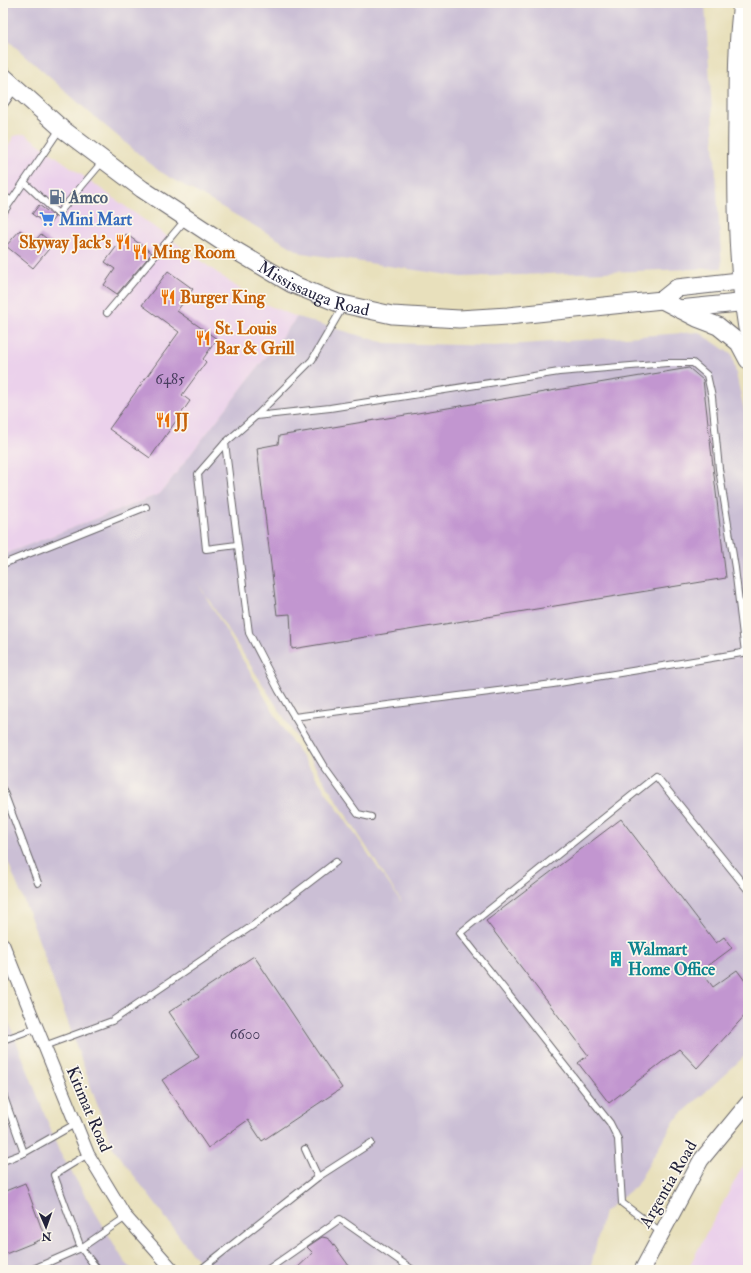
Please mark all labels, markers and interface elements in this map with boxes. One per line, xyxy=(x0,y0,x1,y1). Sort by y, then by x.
place label: Amco xyxy=(68,187,108,208)
fuel station icon: Amco xyxy=(48,188,66,206)
place label: Mini Mart xyxy=(58,209,133,230)
supermarket icon: Mini Mart xyxy=(38,210,56,228)
place label: Skyway Jack's xyxy=(19,232,111,254)
restaurant icon: Skyway Jack's xyxy=(114,233,132,251)
place label: Ming Room xyxy=(151,242,236,264)
restaurant icon: Ming Room xyxy=(131,243,149,261)
street label: Mississauga Road xyxy=(254,256,372,320)
place label: Burger King xyxy=(180,287,266,309)
restaurant icon: Burger King xyxy=(159,288,177,306)
place label: St. Louis Bar & Grill xyxy=(215,318,295,359)
restaurant icon: St. Louis Bar & Grill xyxy=(194,329,212,347)
house number: 6485 xyxy=(155,370,185,389)
place label: JJ xyxy=(174,410,189,432)
restaurant icon: JJ xyxy=(154,411,172,429)
place label: Walmart Home Office xyxy=(627,939,716,980)
building icon: Walmart Home Office xyxy=(607,950,625,968)
house number: 6600 xyxy=(230,1025,260,1044)
street label: Kitimat Road xyxy=(62,1063,117,1156)
street label: Argentia Road xyxy=(634,1136,702,1232)
north arrow xyxy=(26,1207,66,1247)
text: N xyxy=(40,1230,52,1243)

